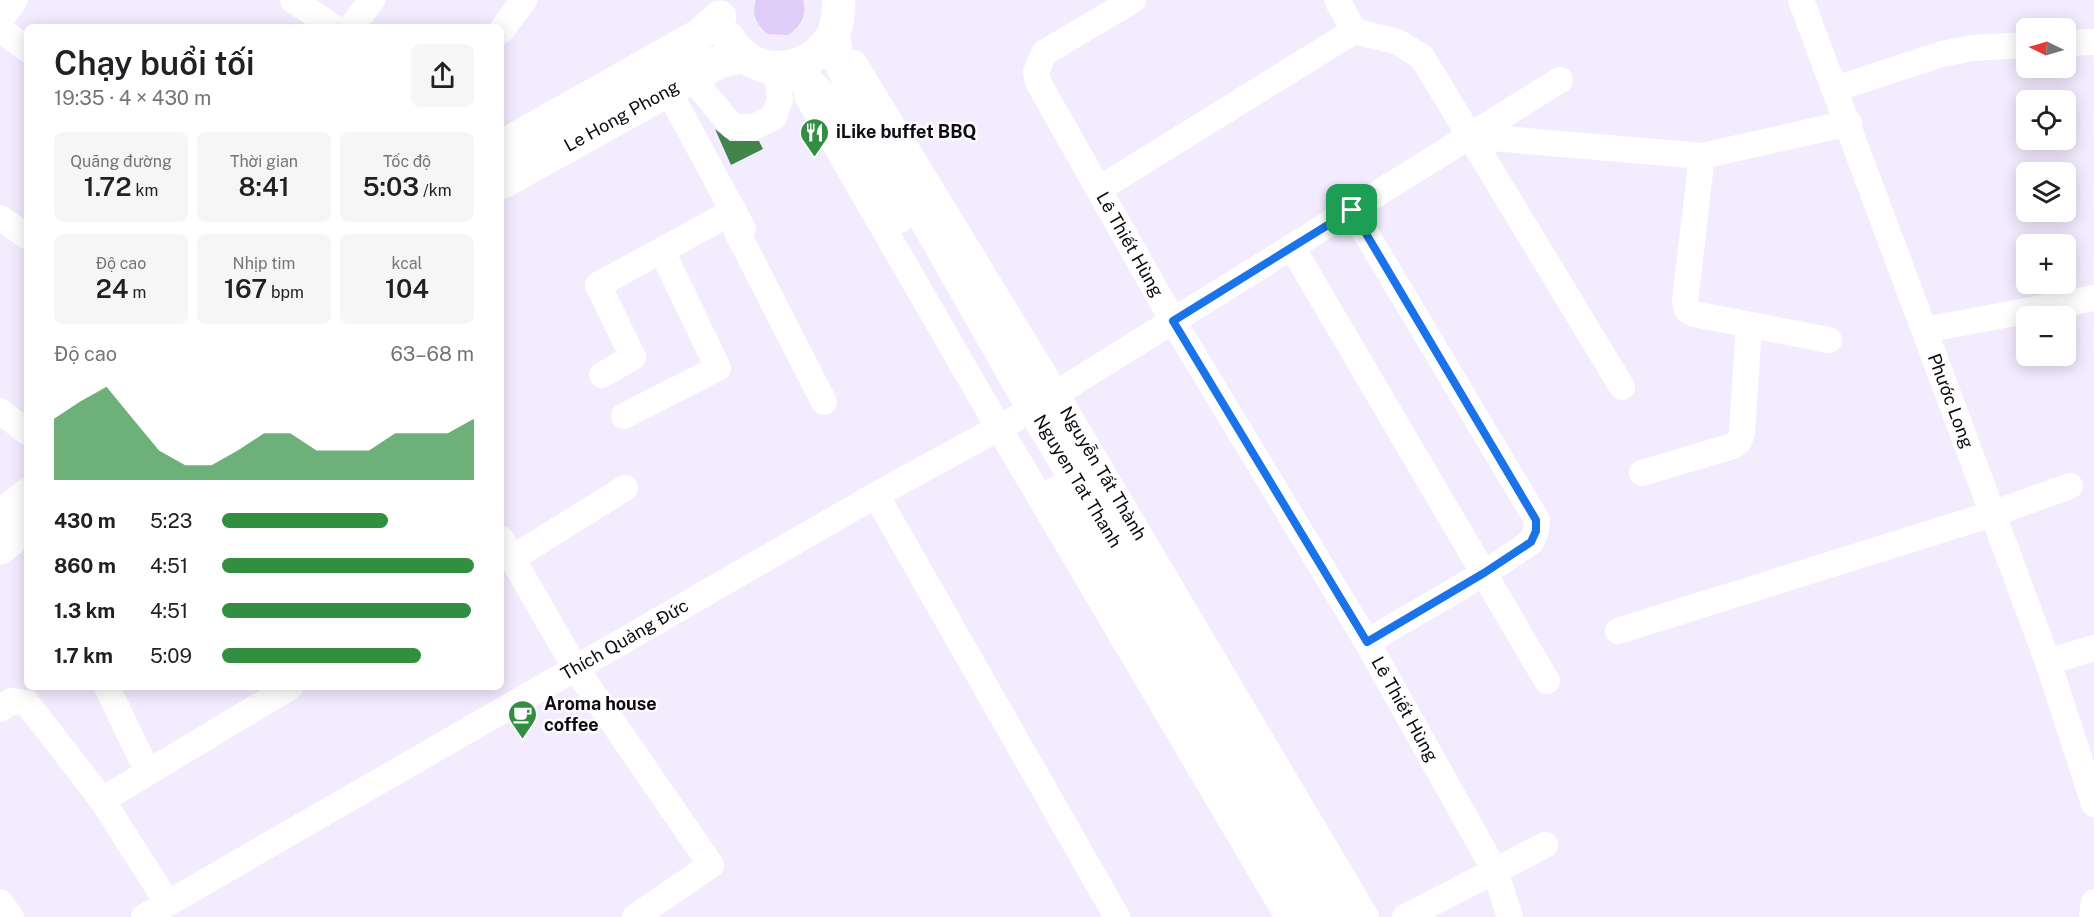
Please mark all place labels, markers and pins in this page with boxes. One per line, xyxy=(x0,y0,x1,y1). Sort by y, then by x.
restaurant icon: iLike buffet BBQ xyxy=(799,116,831,158)
place label: iLike buffet BBQ xyxy=(836,121,976,142)
pin xyxy=(1326,184,1377,235)
place label: Aroma house coffee xyxy=(544,693,657,735)
cafe icon: Aroma house coffee xyxy=(507,698,539,740)

